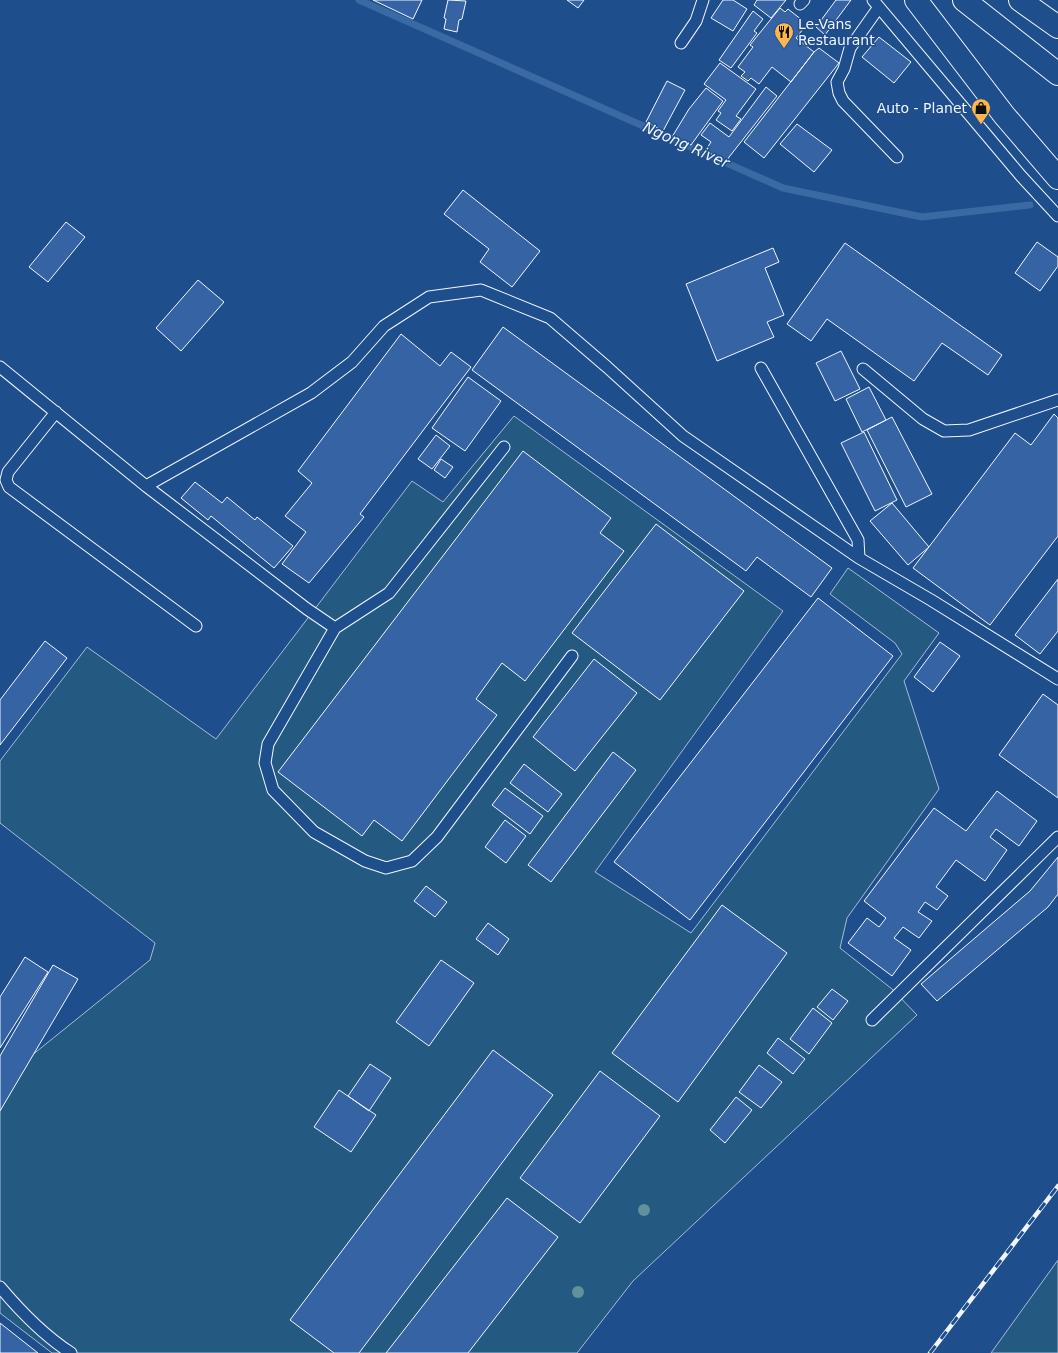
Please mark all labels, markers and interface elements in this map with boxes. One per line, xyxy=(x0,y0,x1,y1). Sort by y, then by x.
place label: Le-Vans Restaurant xyxy=(798,16,875,48)
restaurant icon: Le-Vans Restaurant xyxy=(773,21,795,49)
shop icon: Auto - Planet xyxy=(970,97,992,125)
place label: Auto - Planet xyxy=(877,100,968,116)
water label: Ngong River xyxy=(640,118,733,172)

